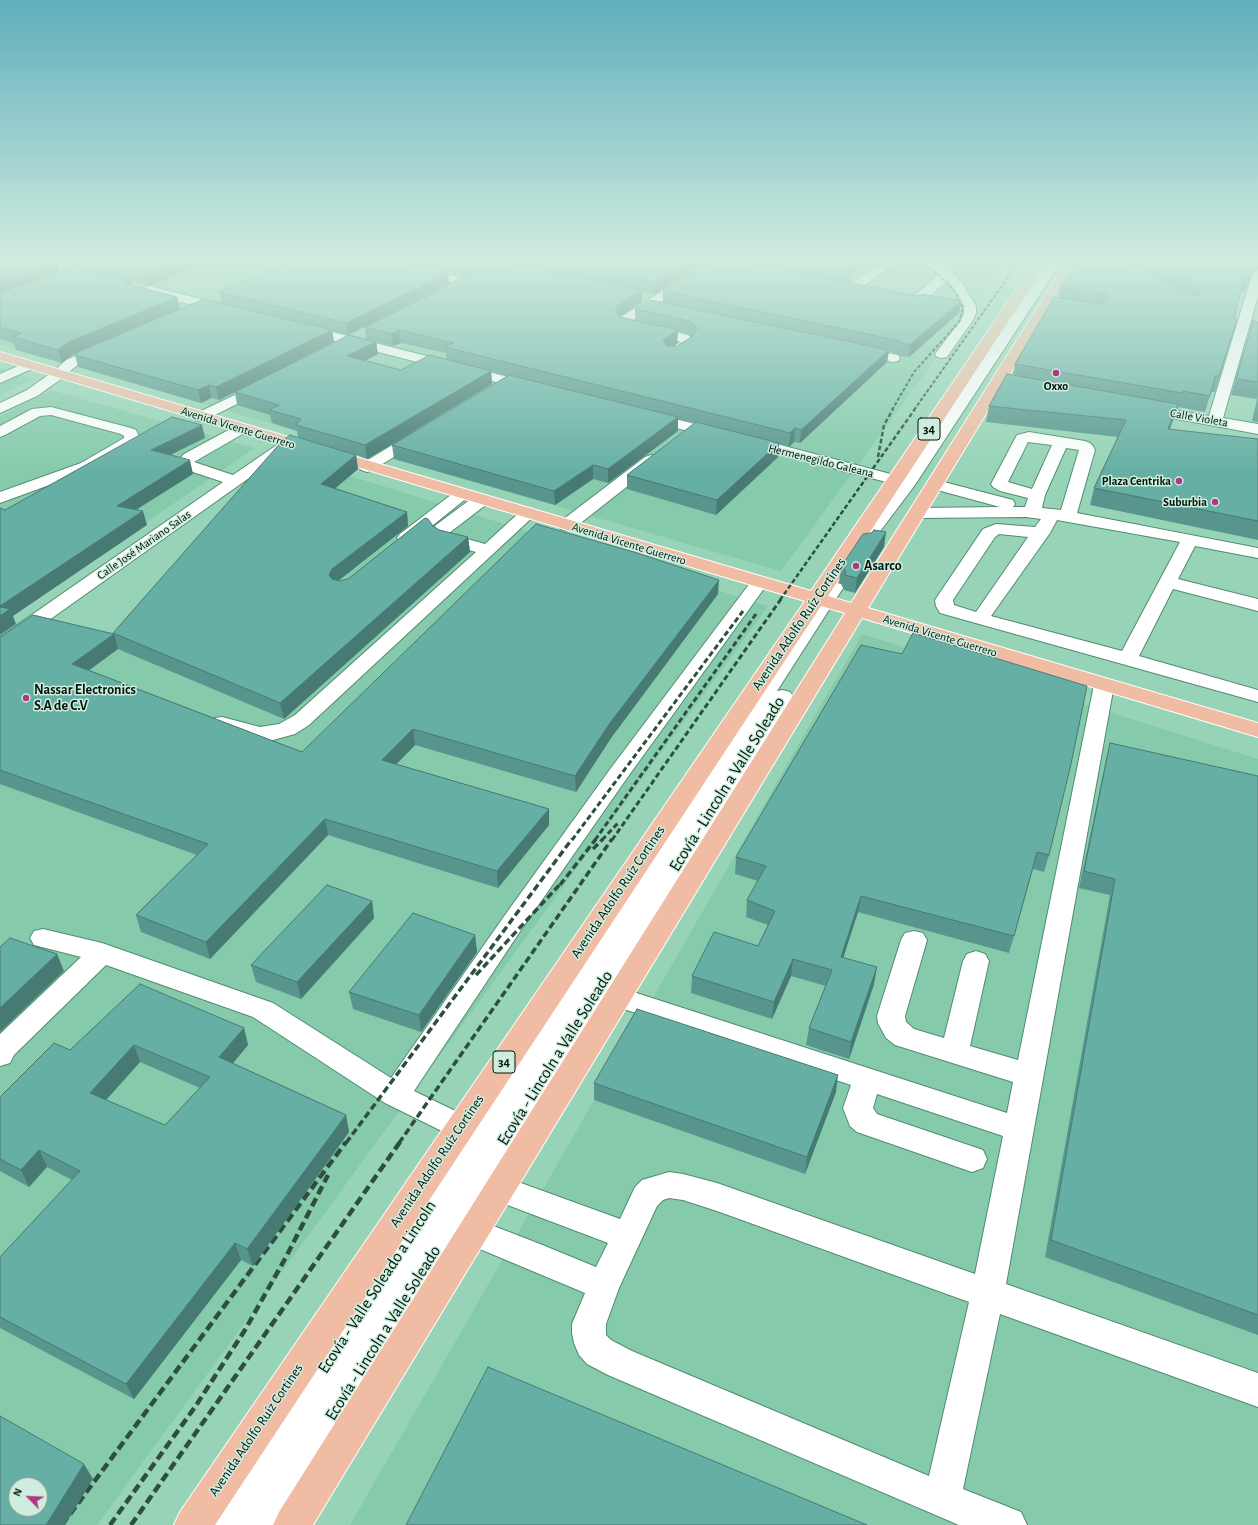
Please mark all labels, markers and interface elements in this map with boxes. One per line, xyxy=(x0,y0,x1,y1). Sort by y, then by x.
marker: Oxxo xyxy=(1051,368,1061,378)
place label: Oxxo xyxy=(1044,379,1068,393)
street label: Avenida Vicente Guerrero xyxy=(179,404,297,452)
street label: Calle Violeta xyxy=(1169,406,1229,430)
road number: 34 xyxy=(918,418,940,440)
street label: Hermenegildo Galeana xyxy=(767,441,875,481)
place label: Plaza Centrika xyxy=(1102,474,1171,488)
marker: Plaza Centrika xyxy=(1174,476,1184,486)
place label: Suburbia xyxy=(1163,495,1207,509)
marker: Suburbia xyxy=(1210,497,1220,507)
street label: Calle José Mariano Salas xyxy=(94,507,194,583)
street label: Avenida Vicente Guerrero xyxy=(570,520,688,568)
street label: Avenida Adolfo Ruíz Cortines xyxy=(748,555,850,693)
place label: Asarco xyxy=(864,558,902,574)
marker: Asarco xyxy=(851,561,861,571)
street label: Avenida Vicente Guerrero xyxy=(881,612,999,660)
place label: Nassar Electronics S.A de C.V xyxy=(34,682,136,714)
marker: Nassar Electronics S.A de C.V xyxy=(21,693,31,703)
street label: Ecovía - Lincoln a Valle Soleado xyxy=(665,693,789,875)
street label: Avenida Adolfo Ruíz Cortines xyxy=(567,823,669,961)
street label: Ecovía - Lincoln a Valle Soleado xyxy=(493,967,617,1149)
road number: 34 xyxy=(493,1051,515,1073)
street label: Avenida Adolfo Ruíz Cortines xyxy=(386,1092,488,1230)
street label: Ecovía - Valle Soleado a Lincoln xyxy=(313,1197,441,1377)
street label: Ecovía - Lincoln a Valle Soleado xyxy=(321,1242,445,1424)
street label: Avenida Adolfo Ruíz Cortines xyxy=(205,1361,307,1499)
north arrow xyxy=(8,1477,48,1517)
text: N xyxy=(11,1487,24,1498)

